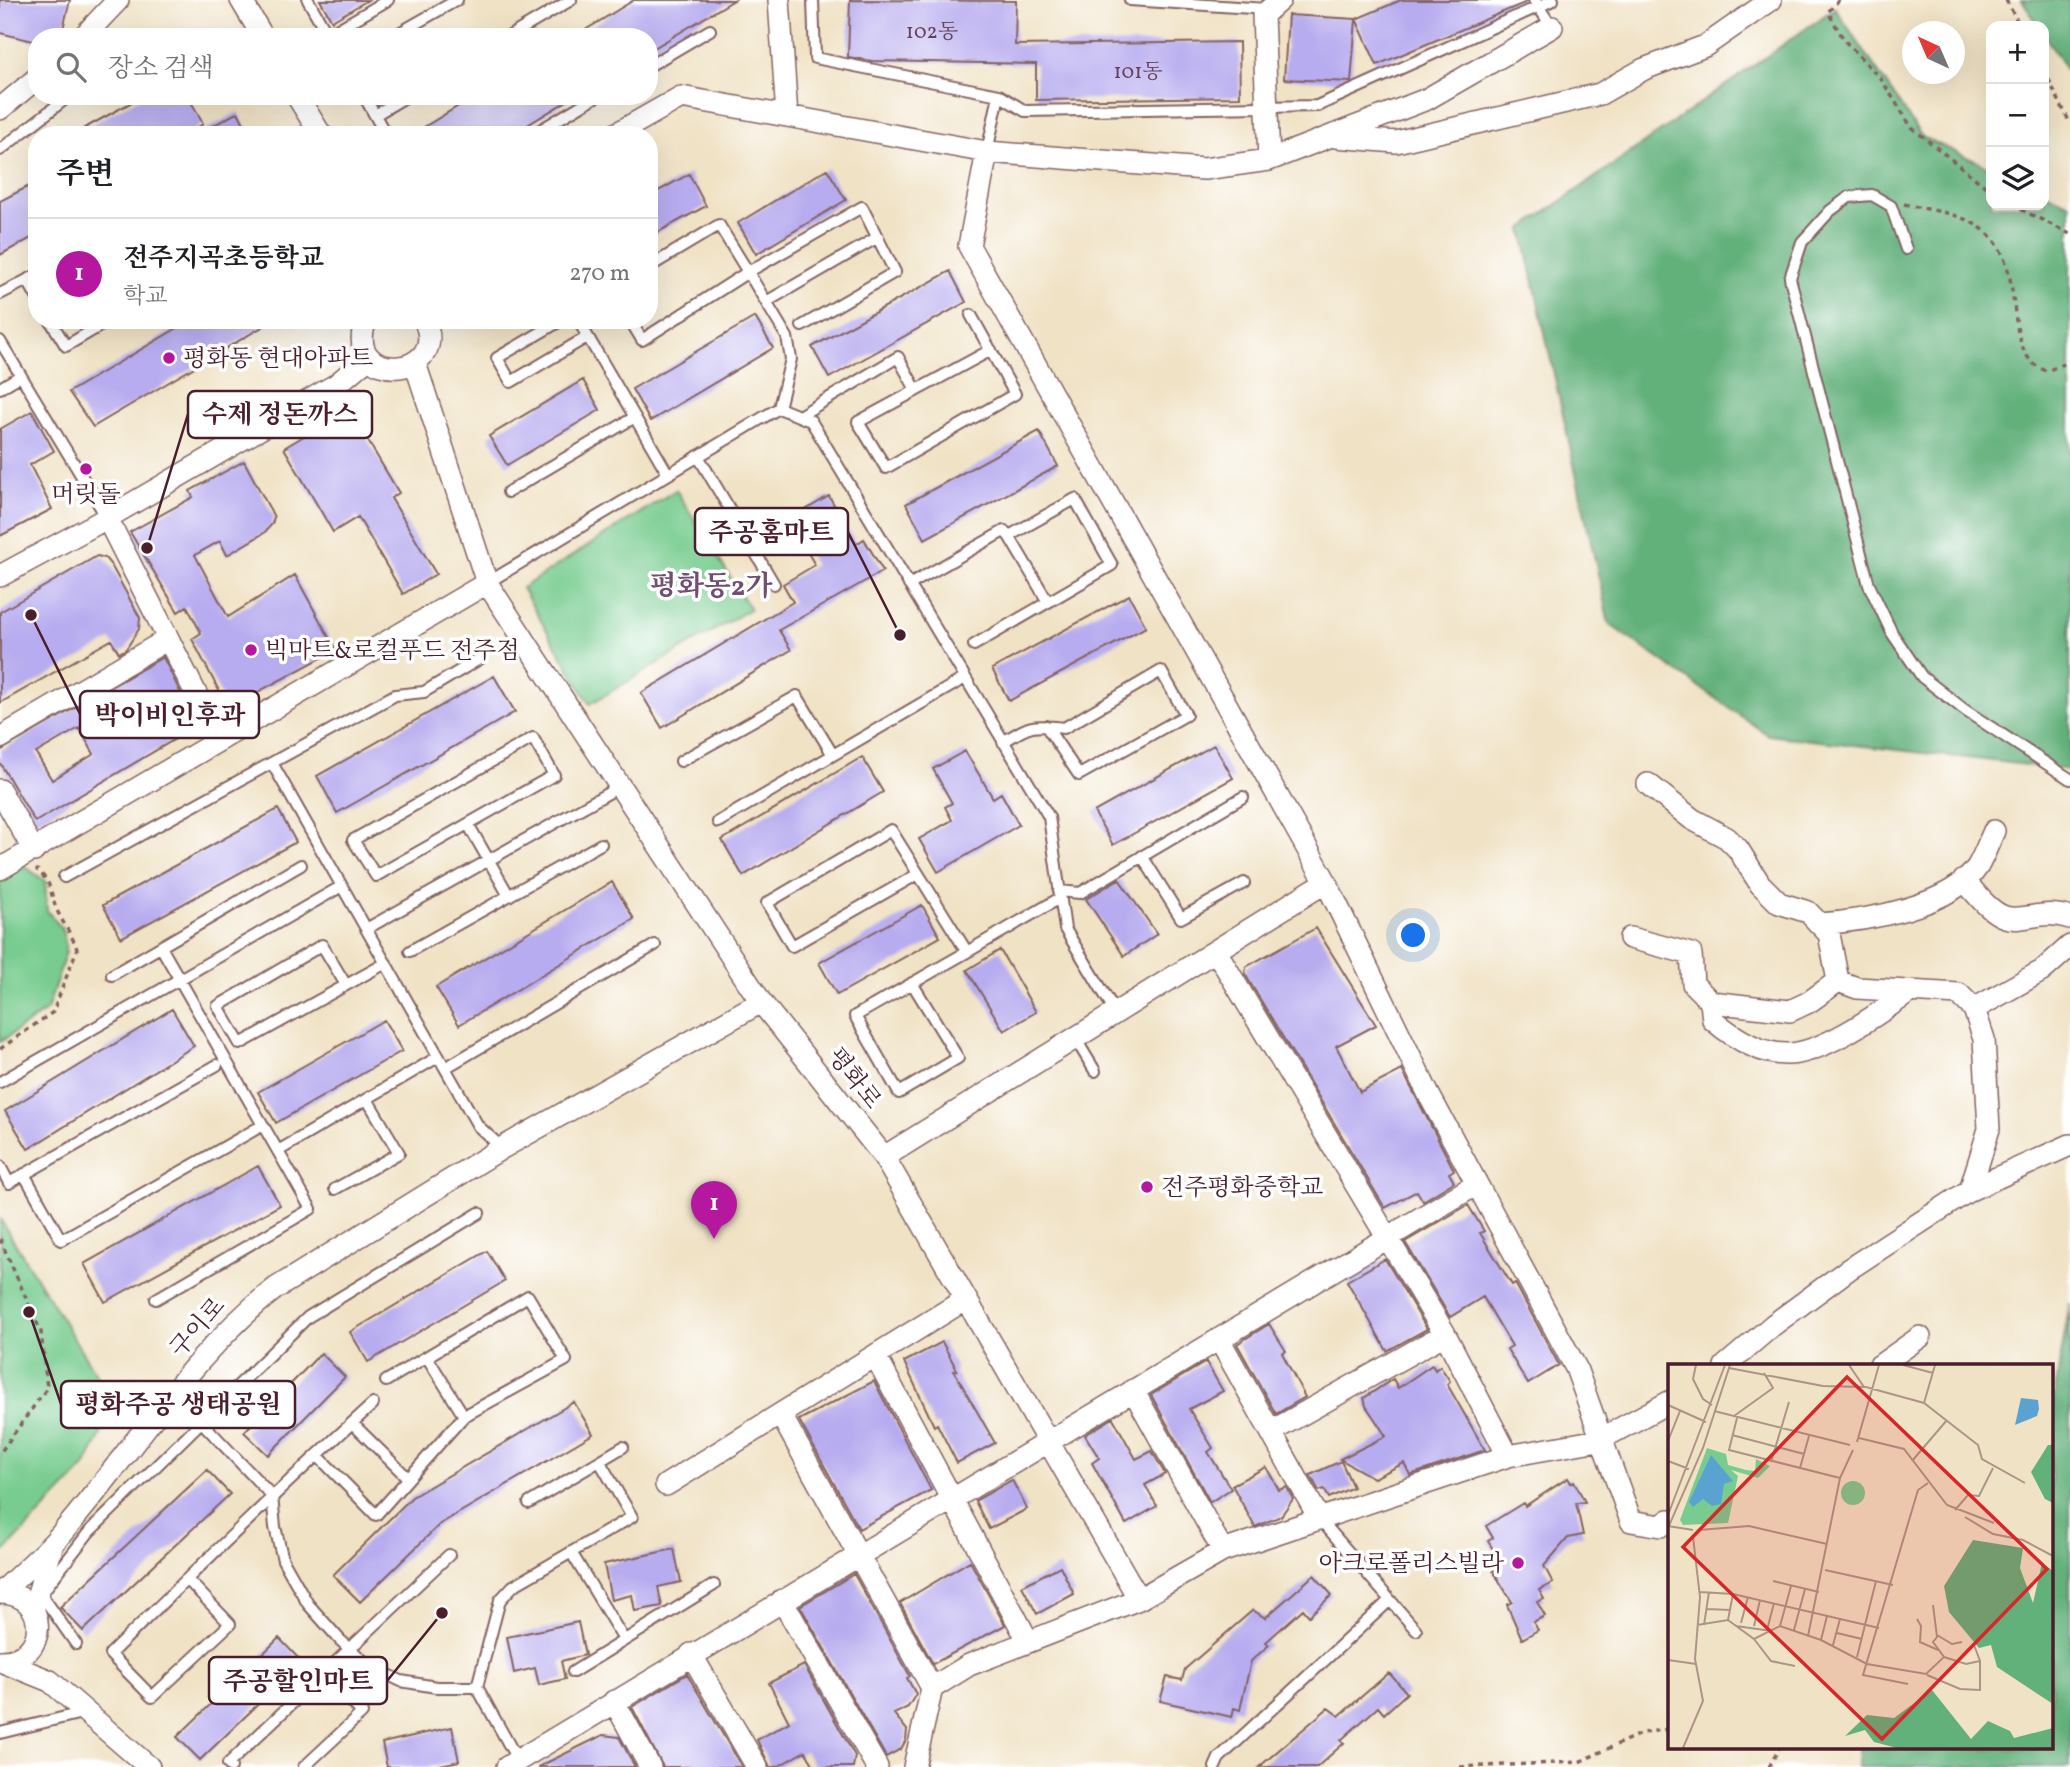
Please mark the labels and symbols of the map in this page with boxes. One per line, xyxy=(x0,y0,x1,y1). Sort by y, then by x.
house number: 102동 xyxy=(906,18,958,47)
north arrow xyxy=(1902,21,1965,84)
house number: 101동 xyxy=(1113,58,1163,87)
place label: 평화동 현대아파트 xyxy=(183,343,373,377)
marker: 평화동 현대아파트 xyxy=(161,350,177,366)
callout: 수제 정돈까스 xyxy=(188,391,372,438)
text: 수제 정돈까스 xyxy=(202,398,358,434)
marker: 머릿돌 xyxy=(78,461,94,477)
place label: 머릿돌 xyxy=(51,479,121,513)
callout: 주공홈마트 xyxy=(695,508,848,555)
text: 주공홈마트 xyxy=(708,516,834,552)
district label: 평화동2가 xyxy=(650,568,773,607)
place label: 빅마트&로컬푸드 전주점 xyxy=(265,635,519,669)
marker: 빅마트&로컬푸드 전주점 xyxy=(243,642,259,658)
callout: 박이비인후과 xyxy=(80,691,259,738)
text: 박이비인후과 xyxy=(95,699,246,735)
your location xyxy=(1396,918,1430,952)
street label: 평화로 xyxy=(819,1041,888,1117)
place label: 전주평화중학교 xyxy=(1161,1172,1323,1206)
marker: 전주평화중학교 xyxy=(1139,1179,1155,1195)
pin: 1 xyxy=(691,1181,737,1239)
street label: 구이로 xyxy=(163,1291,234,1366)
inset map xyxy=(1668,1364,2052,1750)
callout: 평화주공 생태공원 xyxy=(61,1381,295,1428)
text: 평화주공 생태공원 xyxy=(75,1388,281,1424)
place label: 아크로폴리스빌라 xyxy=(1319,1548,1505,1582)
marker: 아크로폴리스빌라 xyxy=(1510,1555,1526,1571)
callout: 주공할인마트 xyxy=(209,1657,387,1704)
text: 주공할인마트 xyxy=(223,1665,373,1701)

